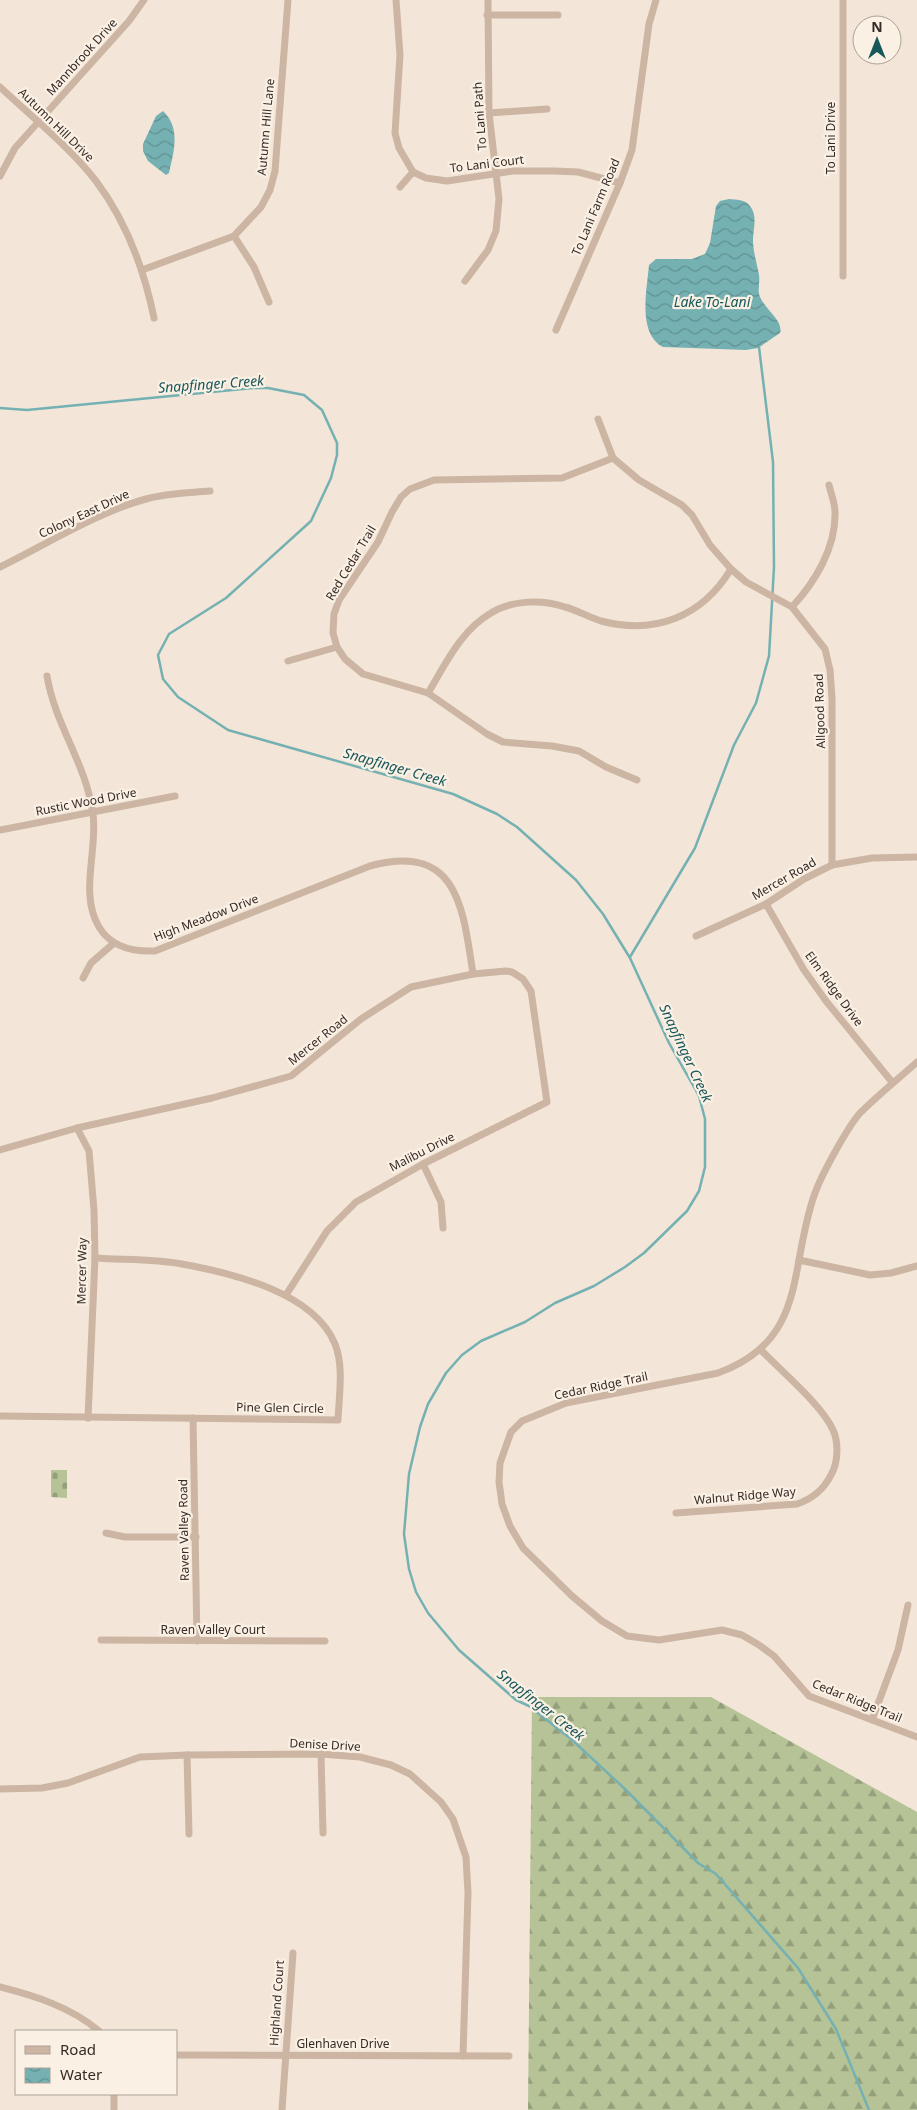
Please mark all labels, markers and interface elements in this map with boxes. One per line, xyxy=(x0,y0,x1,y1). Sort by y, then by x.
street label: Mannbrook Drive xyxy=(42,14,121,99)
north arrow xyxy=(852,15,902,65)
text: N xyxy=(871,17,883,36)
street label: Autumn Hill Lane xyxy=(253,78,278,176)
street label: To Lani Path xyxy=(469,81,490,151)
street label: Autumn Hill Drive xyxy=(15,84,98,165)
street label: To Lani Drive xyxy=(822,102,839,174)
street label: To Lani Court xyxy=(449,150,526,176)
street label: To Lani Farm Road xyxy=(567,156,624,258)
water label: Lake To-Lani xyxy=(674,292,751,311)
water label: Snapfinger Creek xyxy=(157,370,266,397)
street label: Colony East Drive xyxy=(36,485,132,542)
street label: Red Cedar Trail xyxy=(321,522,380,604)
street label: Allgood Road xyxy=(810,673,829,749)
water label: Snapfinger Creek xyxy=(342,743,450,791)
street label: Rustic Wood Drive xyxy=(34,783,138,820)
street label: Mercer Road xyxy=(748,853,819,904)
street label: High Meadow Drive xyxy=(151,890,261,945)
street label: Elm Ridge Drive xyxy=(801,948,868,1030)
water label: Snapfinger Creek xyxy=(655,1001,718,1106)
street label: Mercer Road xyxy=(284,1010,351,1069)
street label: Malibu Drive xyxy=(386,1128,458,1175)
street label: Mercer Way xyxy=(72,1237,91,1305)
street label: Cedar Ridge Trail xyxy=(552,1367,649,1404)
street label: Pine Glen Circle xyxy=(236,1398,324,1417)
street label: Raven Valley Road xyxy=(174,1479,193,1581)
street label: Walnut Ridge Way xyxy=(693,1483,797,1508)
street label: Raven Valley Court xyxy=(161,1621,266,1638)
water label: Snapfinger Creek xyxy=(494,1664,590,1745)
street label: Cedar Ridge Trail xyxy=(810,1675,905,1726)
street label: Denise Drive xyxy=(289,1734,361,1755)
street label: Highland Court xyxy=(265,1959,288,2046)
legend xyxy=(15,2030,178,2095)
street label: Glenhaven Drive xyxy=(296,2035,390,2052)
text: Road xyxy=(60,2039,96,2059)
text: Water xyxy=(60,2064,102,2084)

